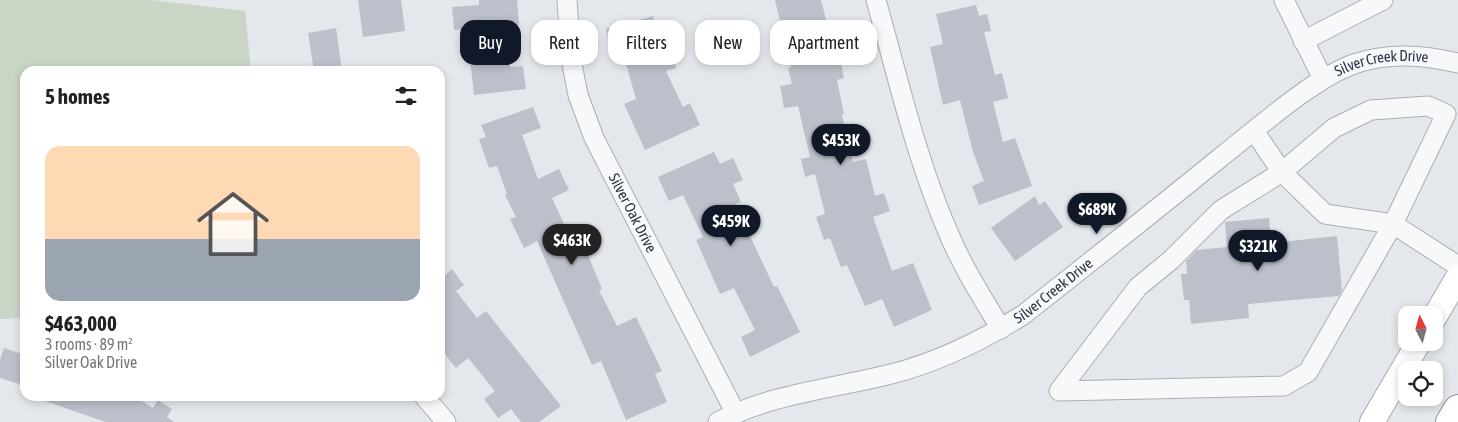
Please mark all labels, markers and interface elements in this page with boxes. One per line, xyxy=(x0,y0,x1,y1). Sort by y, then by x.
chip: Buy xyxy=(460,20,521,65)
chip: Rent xyxy=(531,20,598,65)
chip: Filters xyxy=(608,20,685,65)
chip: New xyxy=(695,20,760,65)
chip: Apartment xyxy=(770,20,877,65)
street label: Silver Creek Drive xyxy=(1331,47,1429,79)
icon: filters xyxy=(392,82,420,110)
text: 5 homes xyxy=(45,84,110,108)
pin: $453K xyxy=(806,124,876,166)
text: $453K xyxy=(822,131,860,149)
street label: Silver Oak Drive xyxy=(606,170,660,255)
icon: home xyxy=(188,179,278,269)
pin: $689K xyxy=(1062,192,1132,235)
text: $689K xyxy=(1078,200,1116,218)
pin: $459K xyxy=(696,204,766,247)
text: $459K xyxy=(712,212,750,230)
pin: $463K xyxy=(537,224,607,266)
pin: $321K xyxy=(1223,230,1293,272)
text: $463K xyxy=(553,231,591,249)
text: $321K xyxy=(1239,237,1277,255)
street label: Silver Creek Drive xyxy=(1011,254,1096,327)
north arrow xyxy=(1398,306,1442,351)
map controls xyxy=(1398,306,1443,406)
text: $463,000 xyxy=(45,311,117,335)
text: 3 rooms · 89 m² xyxy=(45,335,133,353)
text: Silver Oak Drive xyxy=(45,353,137,371)
button: locate xyxy=(1398,361,1443,406)

